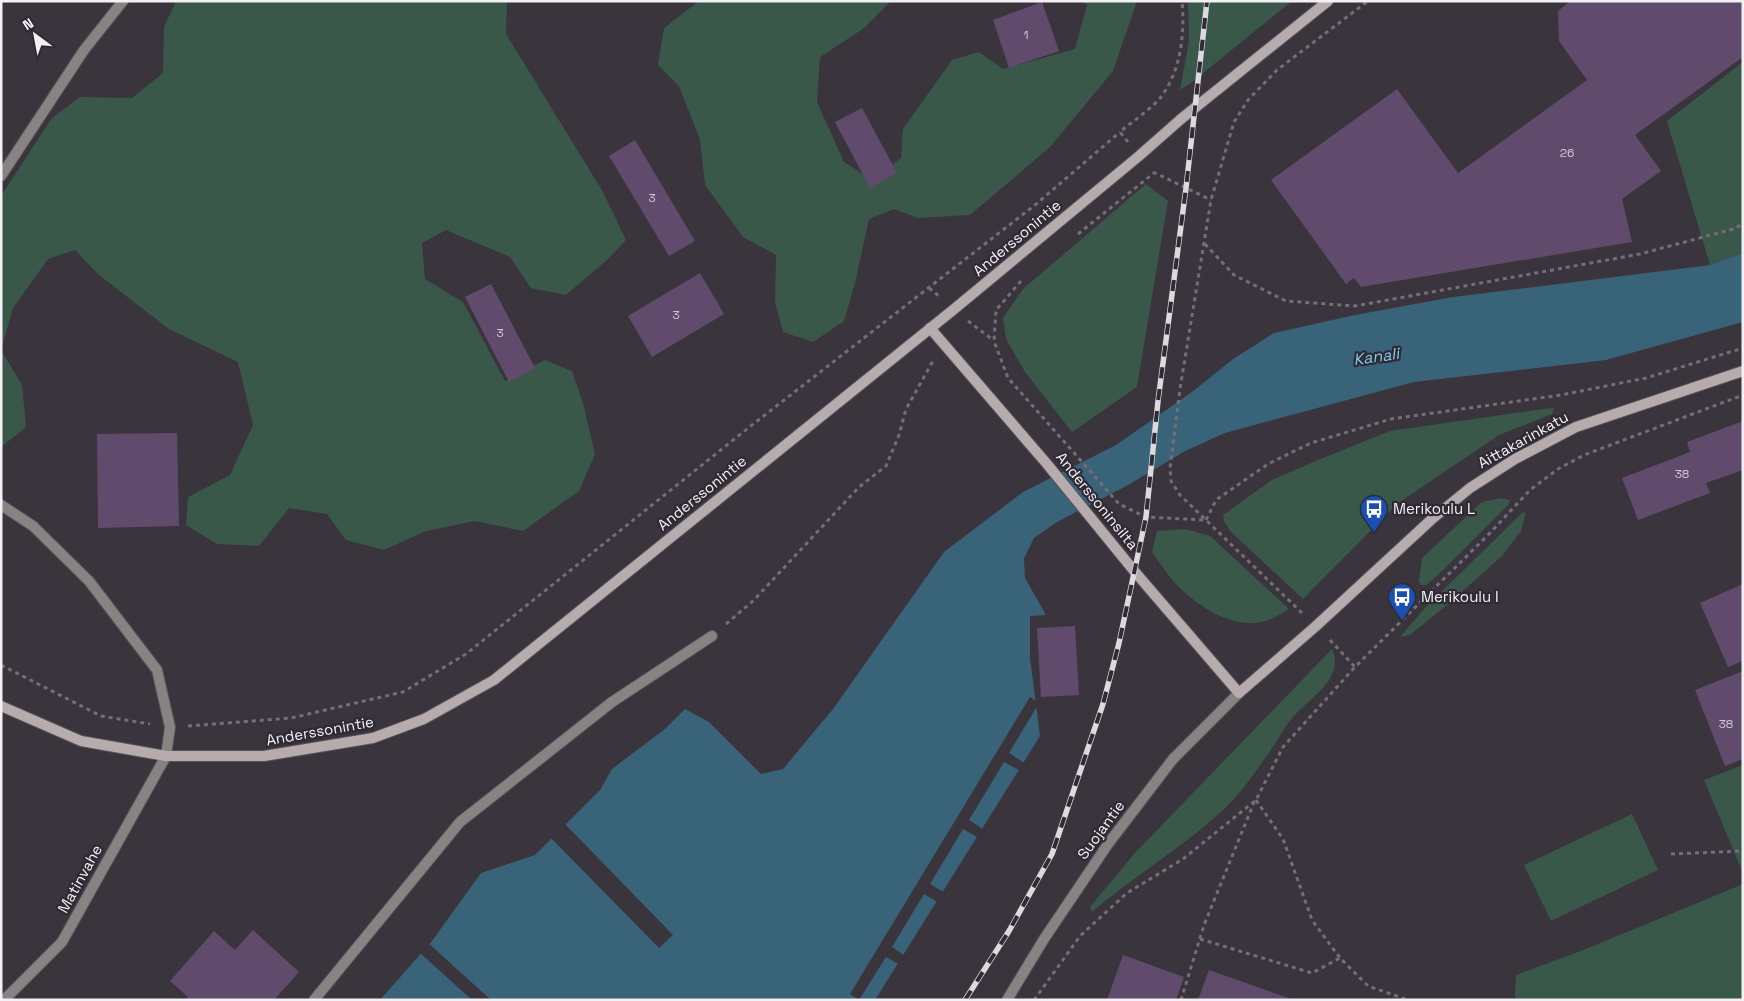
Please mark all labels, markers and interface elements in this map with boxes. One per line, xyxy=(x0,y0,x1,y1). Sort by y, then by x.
north arrow xyxy=(10,10,60,60)
text: N xyxy=(19,14,37,34)
house number: 1 xyxy=(1023,27,1029,43)
house number: 26 xyxy=(1560,145,1574,161)
house number: 3 xyxy=(648,190,656,206)
street label: Anderssonintie xyxy=(969,195,1065,280)
house number: 3 xyxy=(672,307,680,323)
house number: 3 xyxy=(496,325,504,341)
water label: Kanali xyxy=(1352,343,1402,370)
street label: Aittakarinkatu xyxy=(1474,407,1571,472)
street label: Anderssoninsilta xyxy=(1052,448,1143,554)
street label: Anderssonintie xyxy=(653,451,750,534)
house number: 38 xyxy=(1675,466,1689,482)
bus stop icon: Merikoulu L xyxy=(1359,494,1389,533)
place label: Merikoulu L xyxy=(1393,499,1475,518)
bus stop icon: Merikoulu I xyxy=(1387,582,1417,621)
place label: Merikoulu I xyxy=(1421,587,1499,606)
street label: Anderssonintie xyxy=(265,712,375,749)
house number: 38 xyxy=(1719,716,1733,732)
street label: Suojantie xyxy=(1073,796,1128,863)
street label: Matinvahe xyxy=(53,841,106,916)

